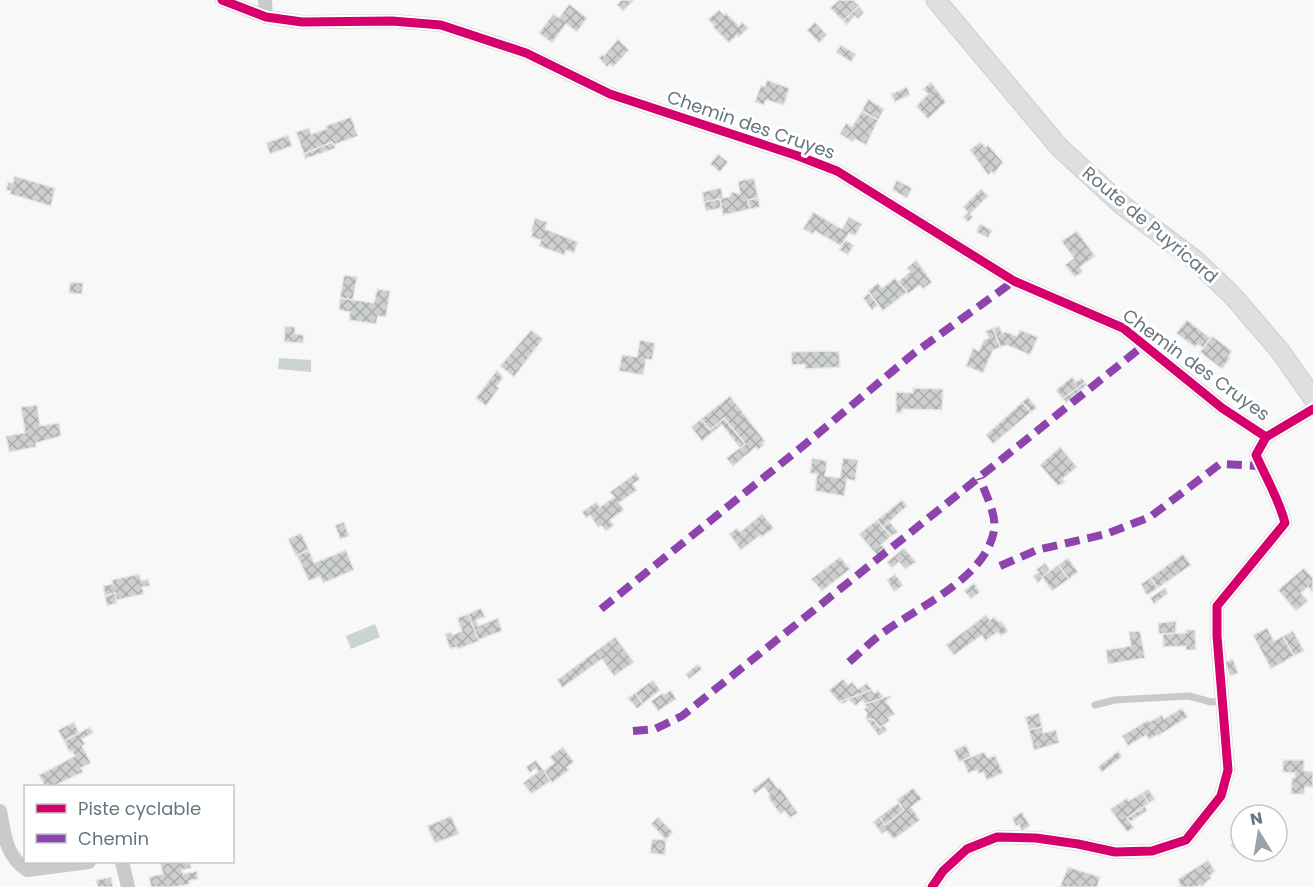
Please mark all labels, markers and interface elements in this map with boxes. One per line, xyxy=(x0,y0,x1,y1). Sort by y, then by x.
street label: Chemin des Cruyes xyxy=(664,84,839,165)
street label: Route de Puyricard xyxy=(1077,160,1223,289)
street label: Chemin des Cruyes xyxy=(1118,303,1275,427)
legend xyxy=(24,785,234,863)
text: Piste cyclable xyxy=(78,796,201,821)
north arrow xyxy=(1229,803,1289,863)
text: N xyxy=(1248,806,1264,831)
text: Chemin xyxy=(78,826,149,851)

